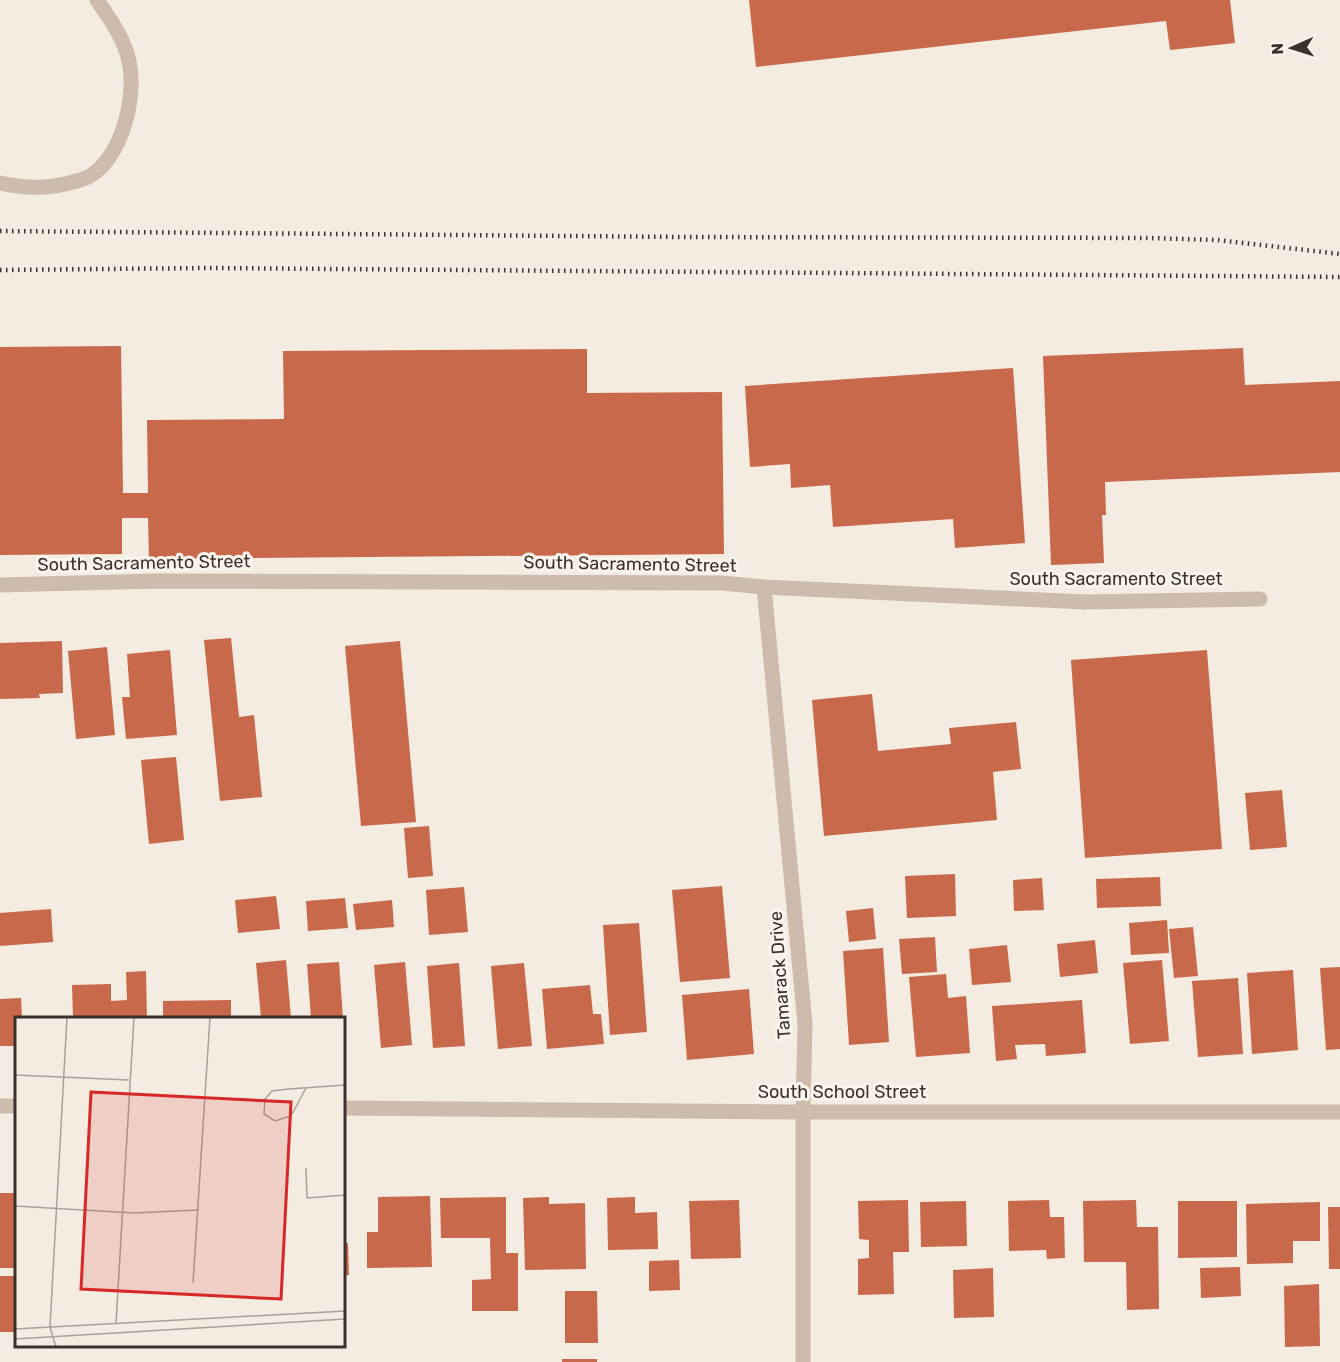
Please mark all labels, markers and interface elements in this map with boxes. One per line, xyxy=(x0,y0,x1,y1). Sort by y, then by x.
north arrow xyxy=(1262,18,1322,78)
text: N xyxy=(1268,43,1287,55)
street label: South Sacramento Street xyxy=(37,550,251,576)
street label: South Sacramento Street xyxy=(523,551,737,577)
street label: South Sacramento Street xyxy=(1009,568,1223,590)
street label: Tamarack Drive xyxy=(765,910,795,1040)
inset map xyxy=(15,1017,345,1347)
street label: South School Street xyxy=(758,1081,926,1103)

